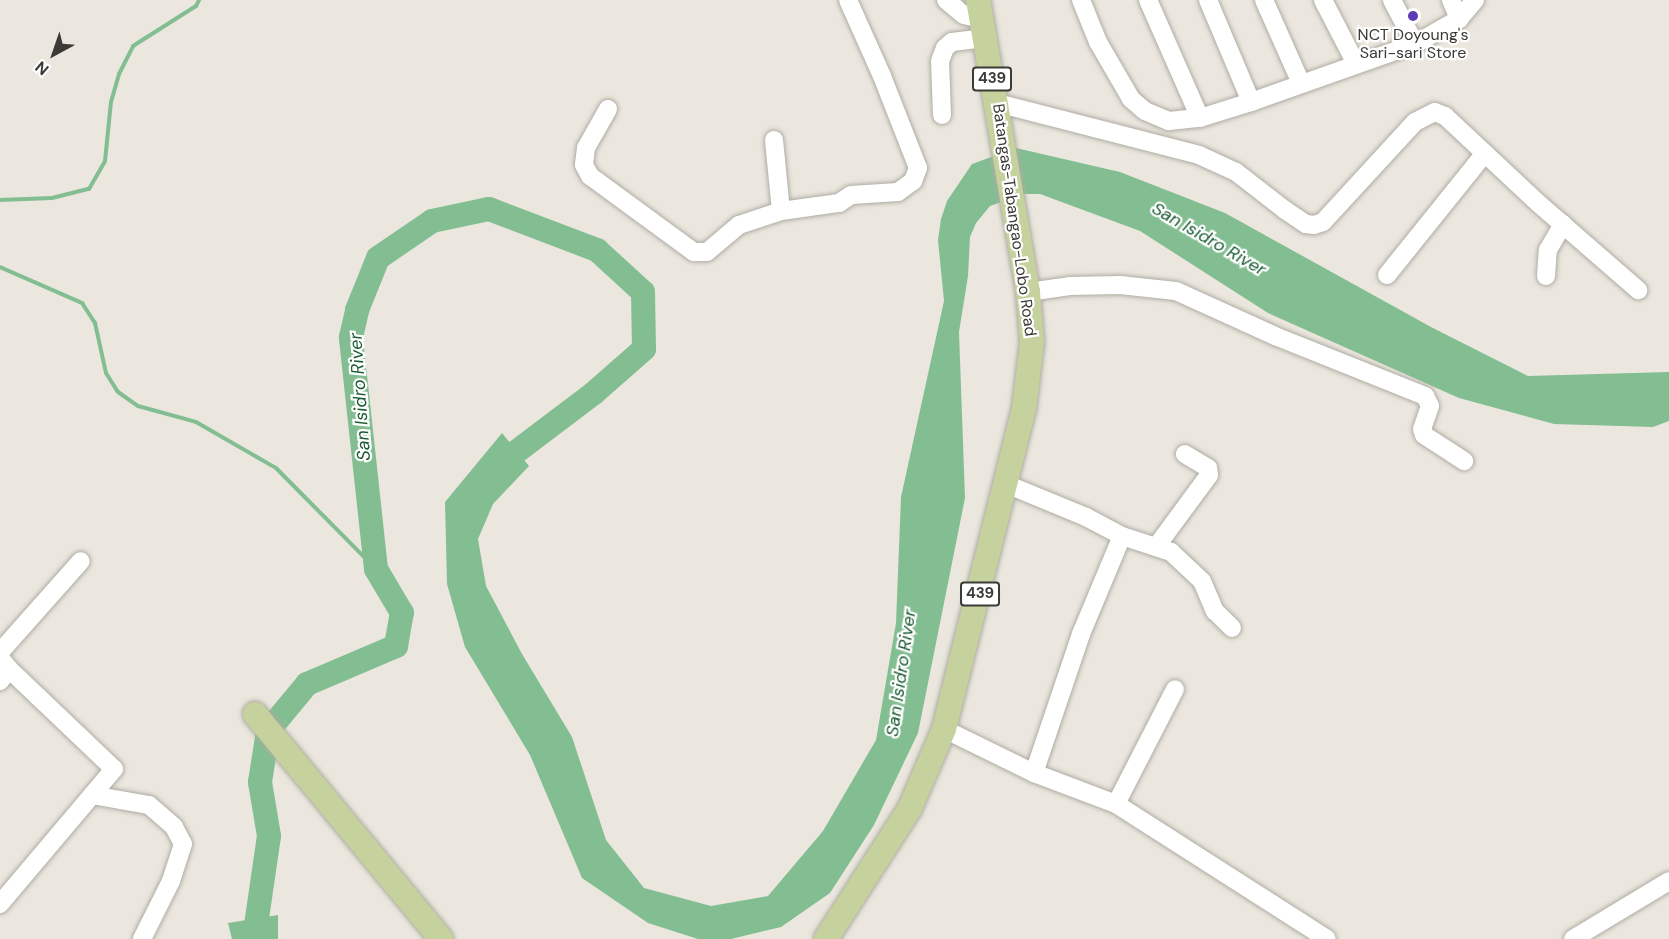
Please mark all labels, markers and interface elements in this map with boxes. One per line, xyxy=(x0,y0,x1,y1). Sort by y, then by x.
marker: NCT Doyoung's Sari-sari Store xyxy=(1406,9,1420,23)
north arrow xyxy=(24,24,84,84)
place label: NCT Doyoung's Sari-sari Store xyxy=(1358,25,1468,63)
text: N xyxy=(31,56,53,80)
road number: 439 xyxy=(971,67,1013,91)
street label: Batangas-Tabangao-Lobo Road xyxy=(988,103,1040,337)
water label: San Isidro River xyxy=(1148,198,1270,280)
water label: San Isidro River xyxy=(345,332,375,462)
road number: 439 xyxy=(959,582,1001,606)
water label: San Isidro River xyxy=(881,608,921,738)

